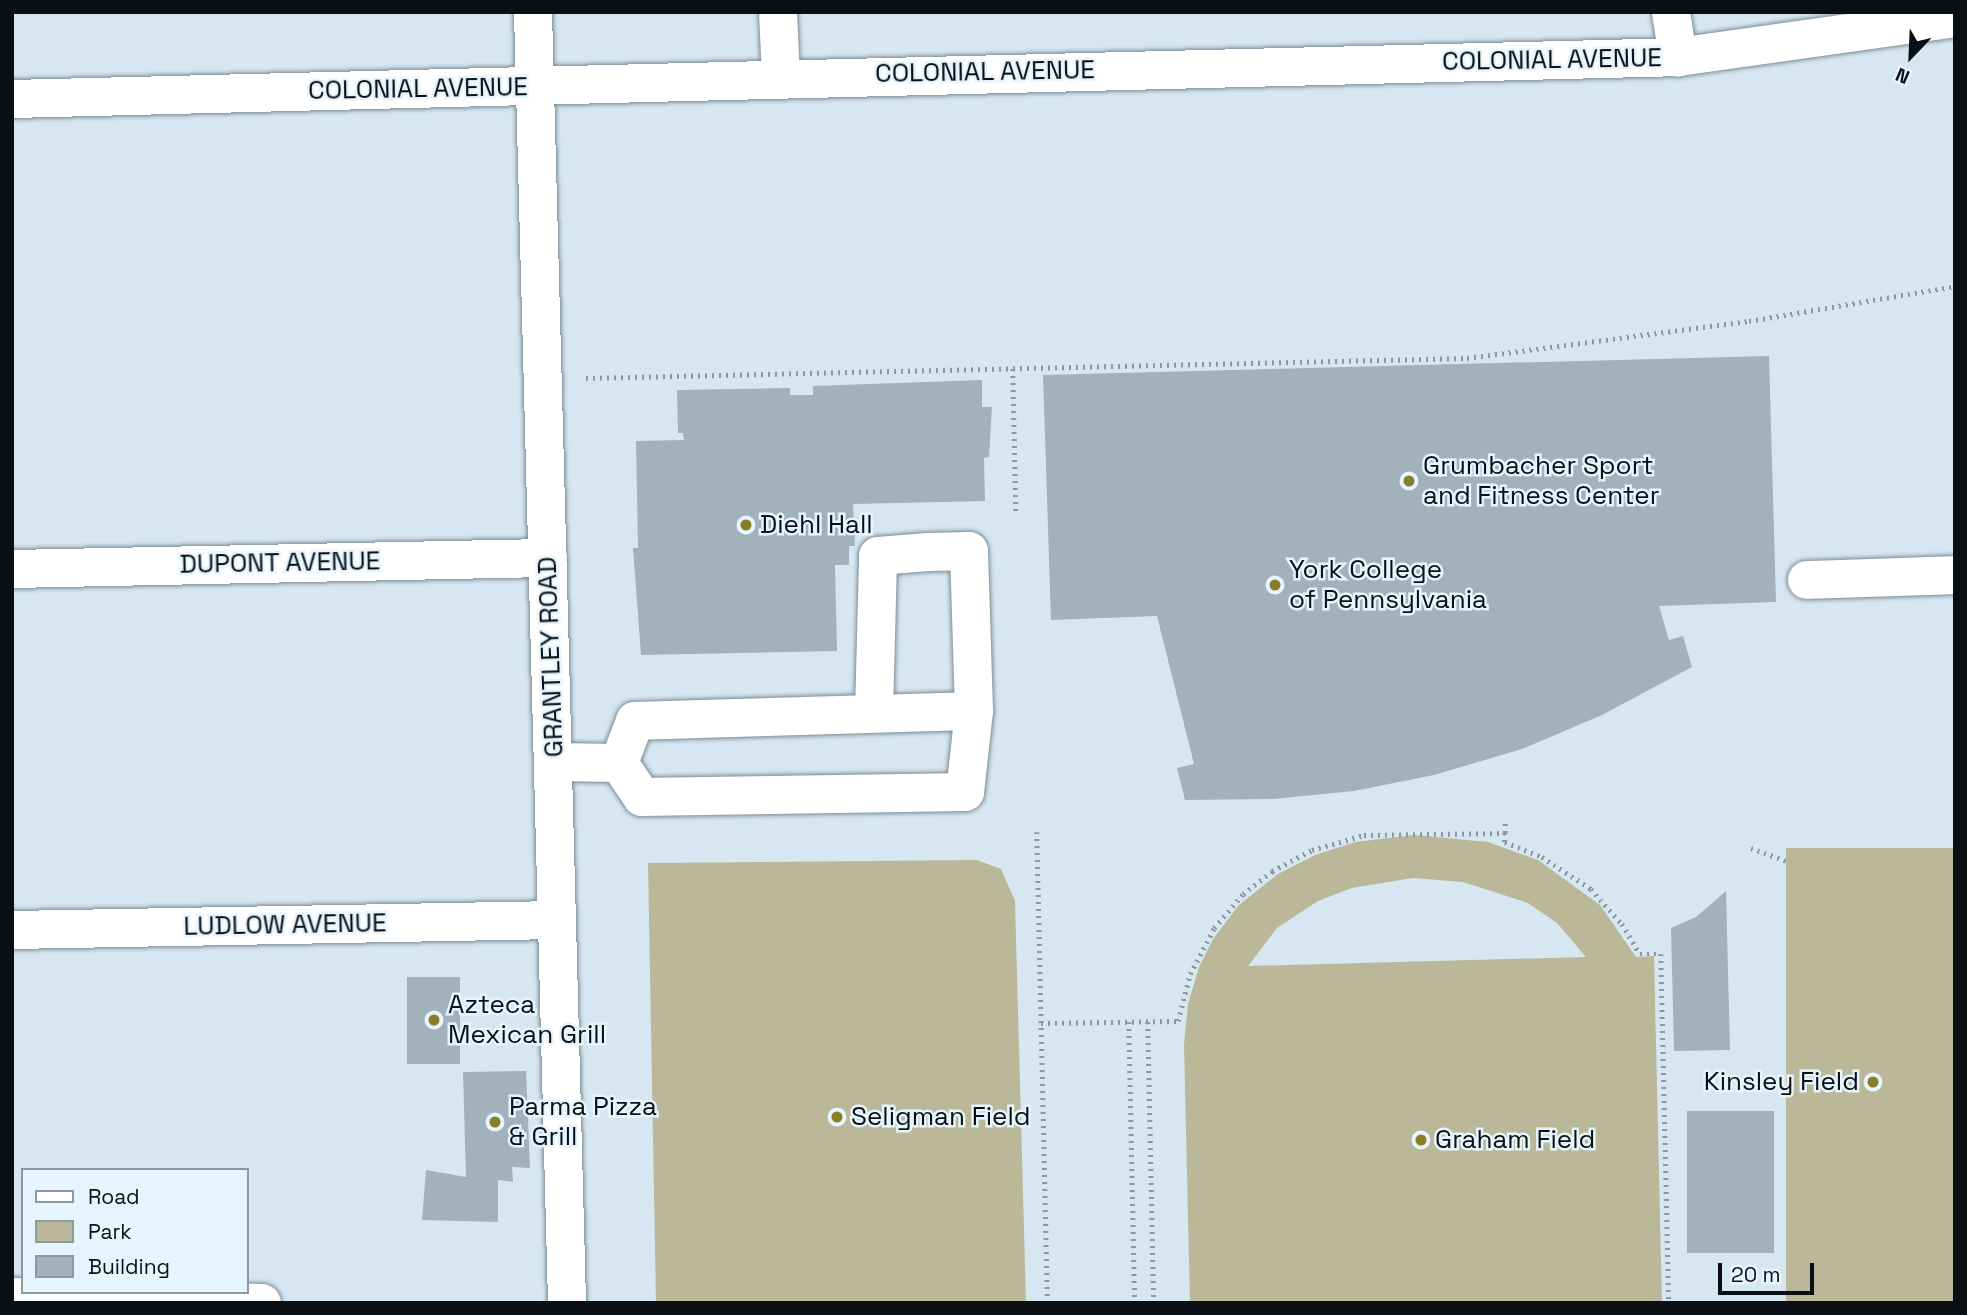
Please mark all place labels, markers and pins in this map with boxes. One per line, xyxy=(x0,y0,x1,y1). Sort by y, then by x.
place label: Grumbacher Sport and Fitness Center xyxy=(1423,450,1659,512)
marker: Grumbacher Sport and Fitness Center xyxy=(1401,473,1417,489)
place label: Diehl Hall xyxy=(760,509,873,541)
marker: Diehl Hall xyxy=(738,517,754,533)
place label: York College of Pennsylvania xyxy=(1289,554,1487,616)
marker: York College of Pennsylvania xyxy=(1267,577,1283,593)
place label: Azteca Mexican Grill xyxy=(448,989,606,1050)
marker: Azteca Mexican Grill xyxy=(426,1012,442,1028)
place label: Kinsley Field xyxy=(1704,1066,1859,1098)
marker: Kinsley Field xyxy=(1865,1074,1881,1090)
place label: Parma Pizza & Grill xyxy=(509,1091,657,1152)
place label: Seligman Field xyxy=(851,1101,1031,1133)
marker: Seligman Field xyxy=(829,1109,845,1125)
marker: Parma Pizza & Grill xyxy=(487,1114,503,1130)
place label: Graham Field xyxy=(1435,1124,1595,1156)
marker: Graham Field xyxy=(1413,1132,1429,1148)

